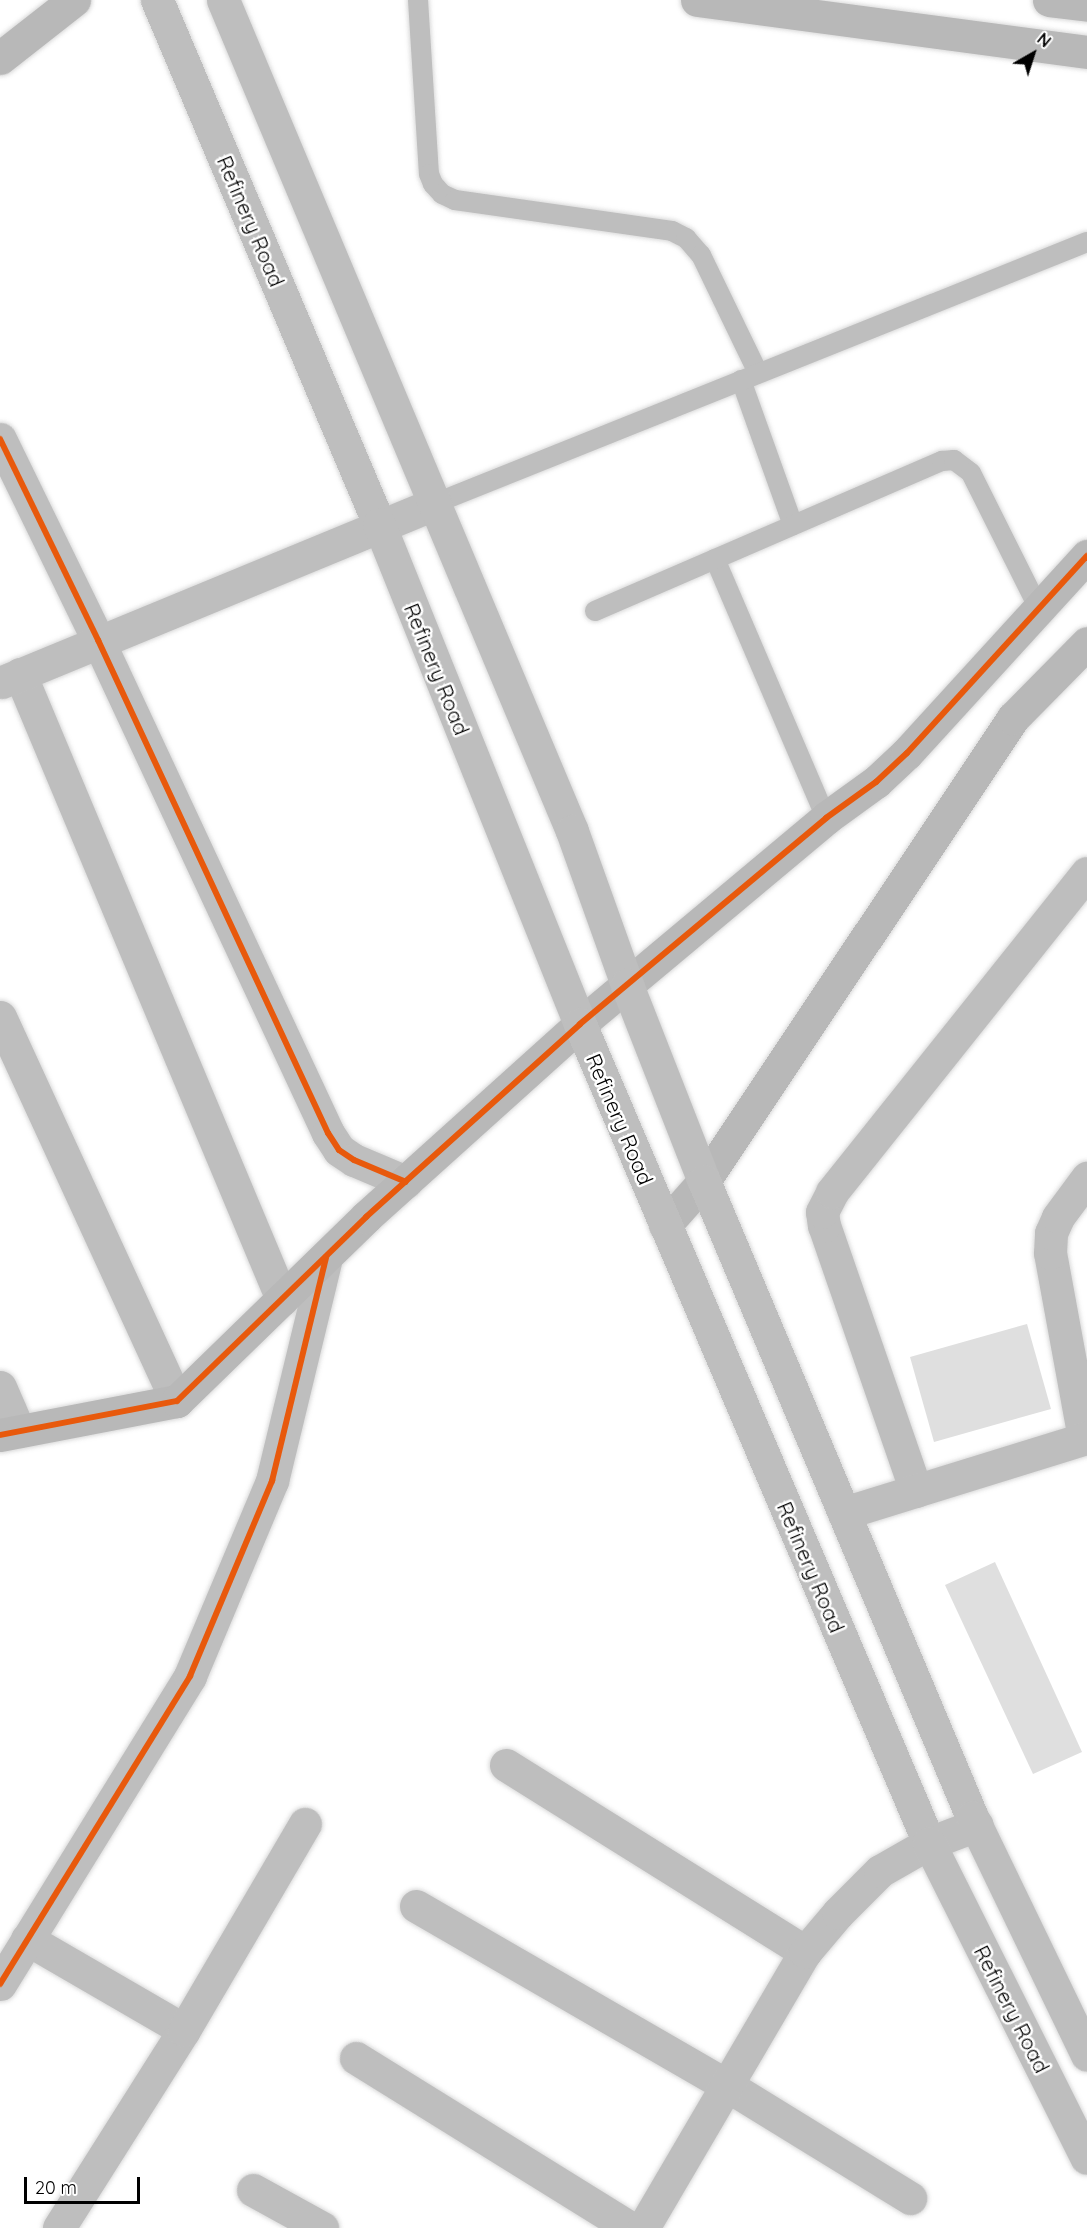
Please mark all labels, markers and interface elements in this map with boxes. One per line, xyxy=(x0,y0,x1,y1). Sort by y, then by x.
north arrow xyxy=(1003,24,1063,84)
text: N xyxy=(1033,29,1055,51)
street label: Refinery Road xyxy=(212,152,290,290)
street label: Refinery Road xyxy=(399,600,475,738)
street label: Refinery Road xyxy=(581,1050,659,1188)
street label: Refinery Road xyxy=(772,1498,850,1636)
street label: Refinery Road xyxy=(969,1941,1055,2077)
scale bar xyxy=(27,2165,142,2203)
text: 20 m xyxy=(35,2176,77,2199)

